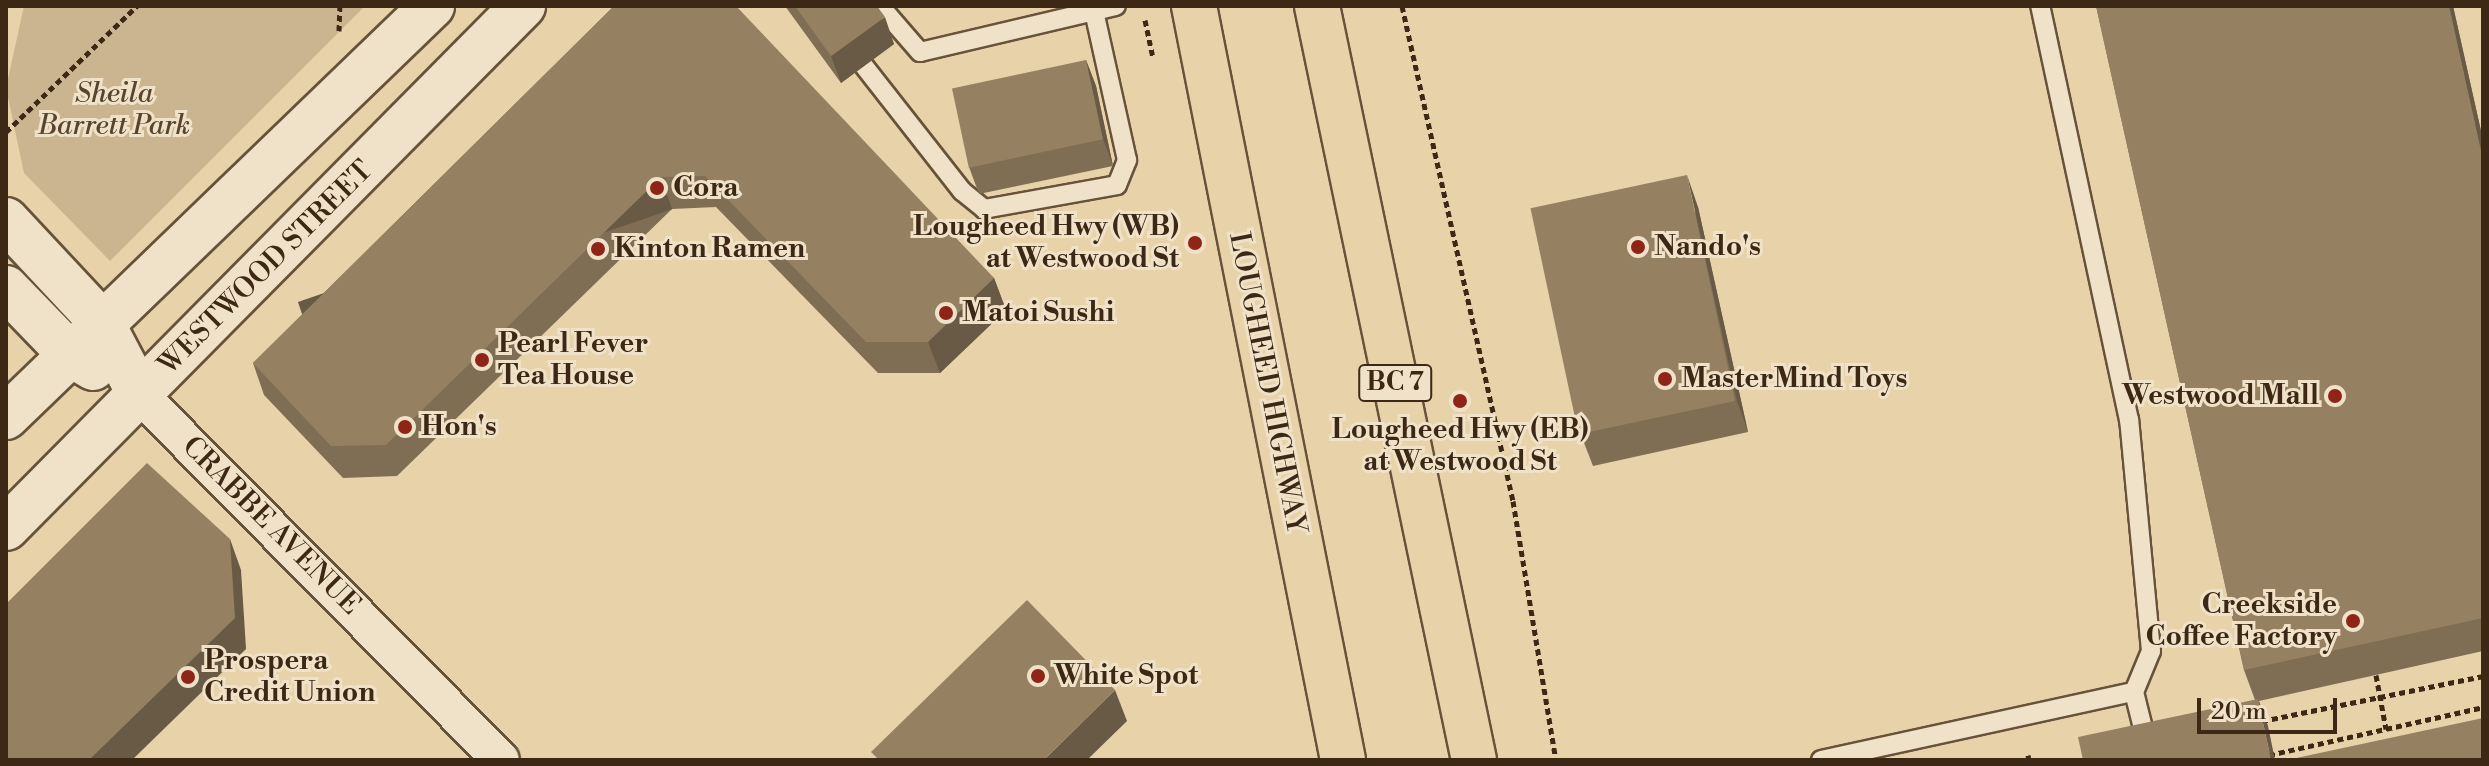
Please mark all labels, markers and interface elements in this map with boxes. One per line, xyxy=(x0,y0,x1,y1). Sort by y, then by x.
park label: Sheila Barrett Park xyxy=(38,77,190,143)
street label: WESTWOOD STREET xyxy=(152,154,380,382)
place label: Cora xyxy=(673,171,738,205)
marker: Cora xyxy=(648,179,666,197)
place label: Lougheed Hwy (WB) at Westwood St xyxy=(913,210,1179,276)
street label: LOUGHEED HIGHWAY xyxy=(1221,230,1313,536)
place label: Nando's xyxy=(1654,230,1761,264)
place label: Kinton Ramen xyxy=(614,232,805,266)
marker: Lougheed Hwy (WB) at Westwood St xyxy=(1186,234,1204,252)
marker: Nando's xyxy=(1629,238,1647,256)
marker: Kinton Ramen xyxy=(589,240,607,258)
place label: Matoi Sushi xyxy=(962,296,1115,330)
marker: Matoi Sushi xyxy=(937,304,955,322)
place label: Pearl Fever Tea House xyxy=(498,327,648,393)
marker: Pearl Fever Tea House xyxy=(473,351,491,369)
road number: BC 7 xyxy=(1357,361,1433,405)
place label: MasterMind Toys xyxy=(1681,362,1908,396)
marker: MasterMind Toys xyxy=(1656,370,1674,388)
place label: Westwood Mall xyxy=(2122,379,2319,413)
marker: Westwood Mall xyxy=(2326,387,2344,405)
marker: Lougheed Hwy (EB) at Westwood St xyxy=(1451,392,1469,410)
place label: Hon's xyxy=(421,410,497,444)
place label: Lougheed Hwy (EB) at Westwood St xyxy=(1332,413,1588,479)
marker: Hon's xyxy=(396,418,414,436)
street label: CRABBE AVENUE xyxy=(175,430,367,622)
place label: Creekside Coffee Factory xyxy=(2146,588,2337,654)
marker: Creekside Coffee Factory xyxy=(2344,612,2362,630)
place label: Prospera Credit Union xyxy=(204,644,375,710)
place label: White Spot xyxy=(1054,659,1198,693)
marker: White Spot xyxy=(1029,667,1047,685)
marker: Prospera Credit Union xyxy=(179,668,197,686)
scale bar xyxy=(2201,682,2341,732)
text: 20 m xyxy=(2211,697,2267,727)

